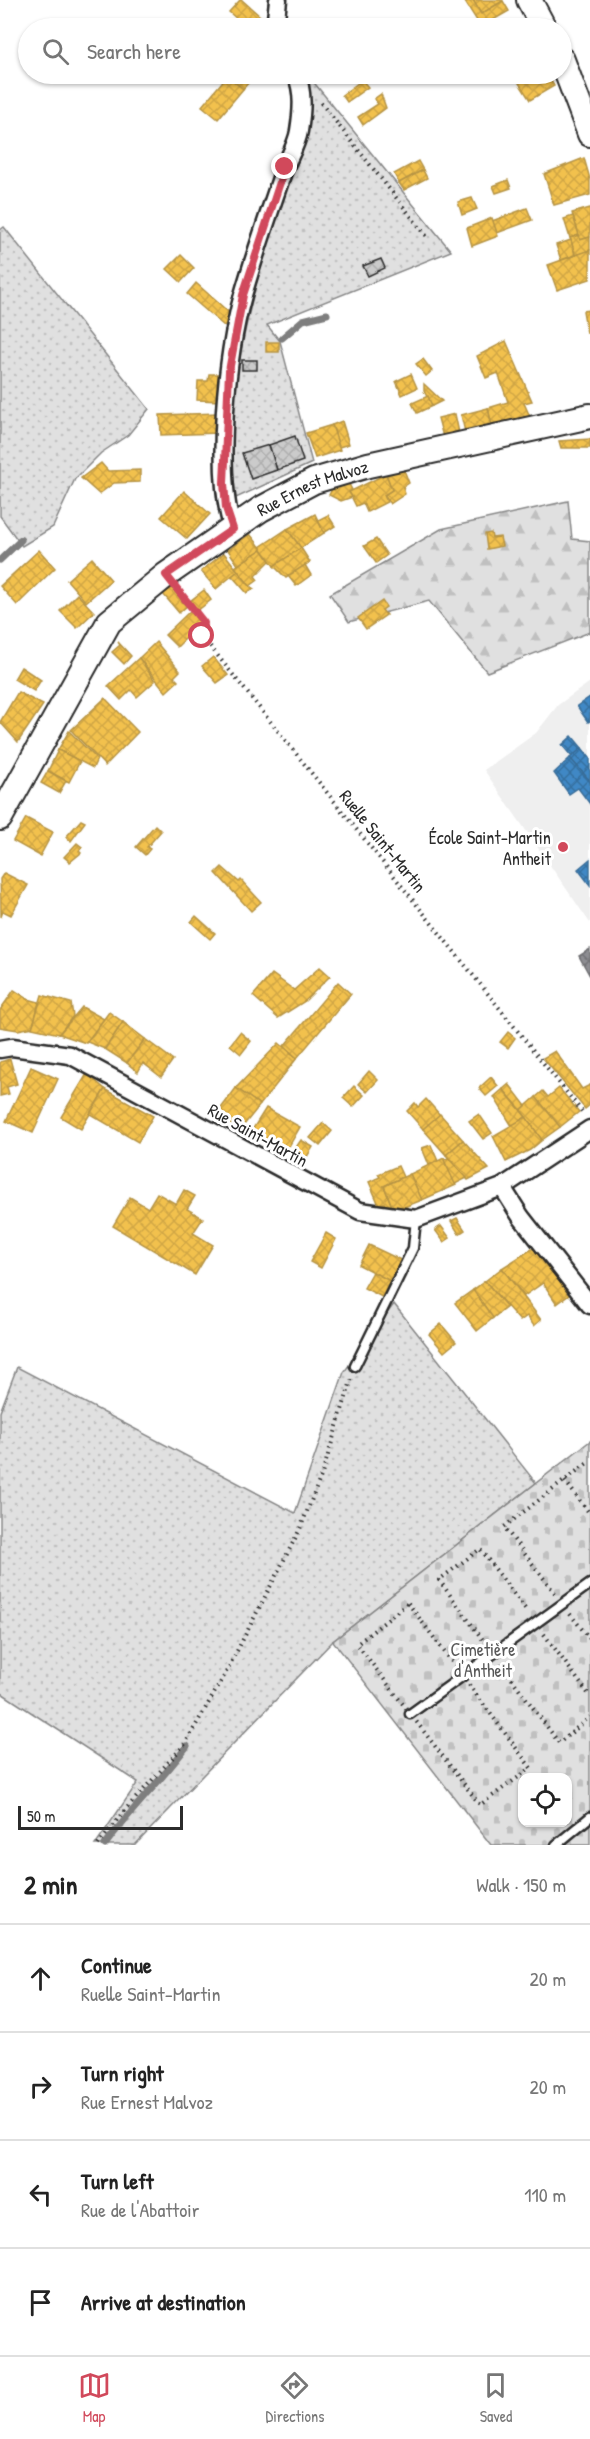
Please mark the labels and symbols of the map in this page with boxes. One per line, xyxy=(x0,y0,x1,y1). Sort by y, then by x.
route end xyxy=(271,153,297,179)
street label: Rue Ernest Malvoz xyxy=(252,453,371,522)
route start xyxy=(188,622,214,648)
street label: Ruelle Saint-Martin xyxy=(334,784,432,898)
place label: École Saint-Martin Antheit xyxy=(429,825,552,871)
marker: École Saint-Martin Antheit xyxy=(556,840,570,854)
street label: Rue Saint-Martin xyxy=(204,1097,312,1173)
park label: Cimetière d'Antheit xyxy=(451,1637,515,1683)
scale bar xyxy=(18,1803,183,1830)

